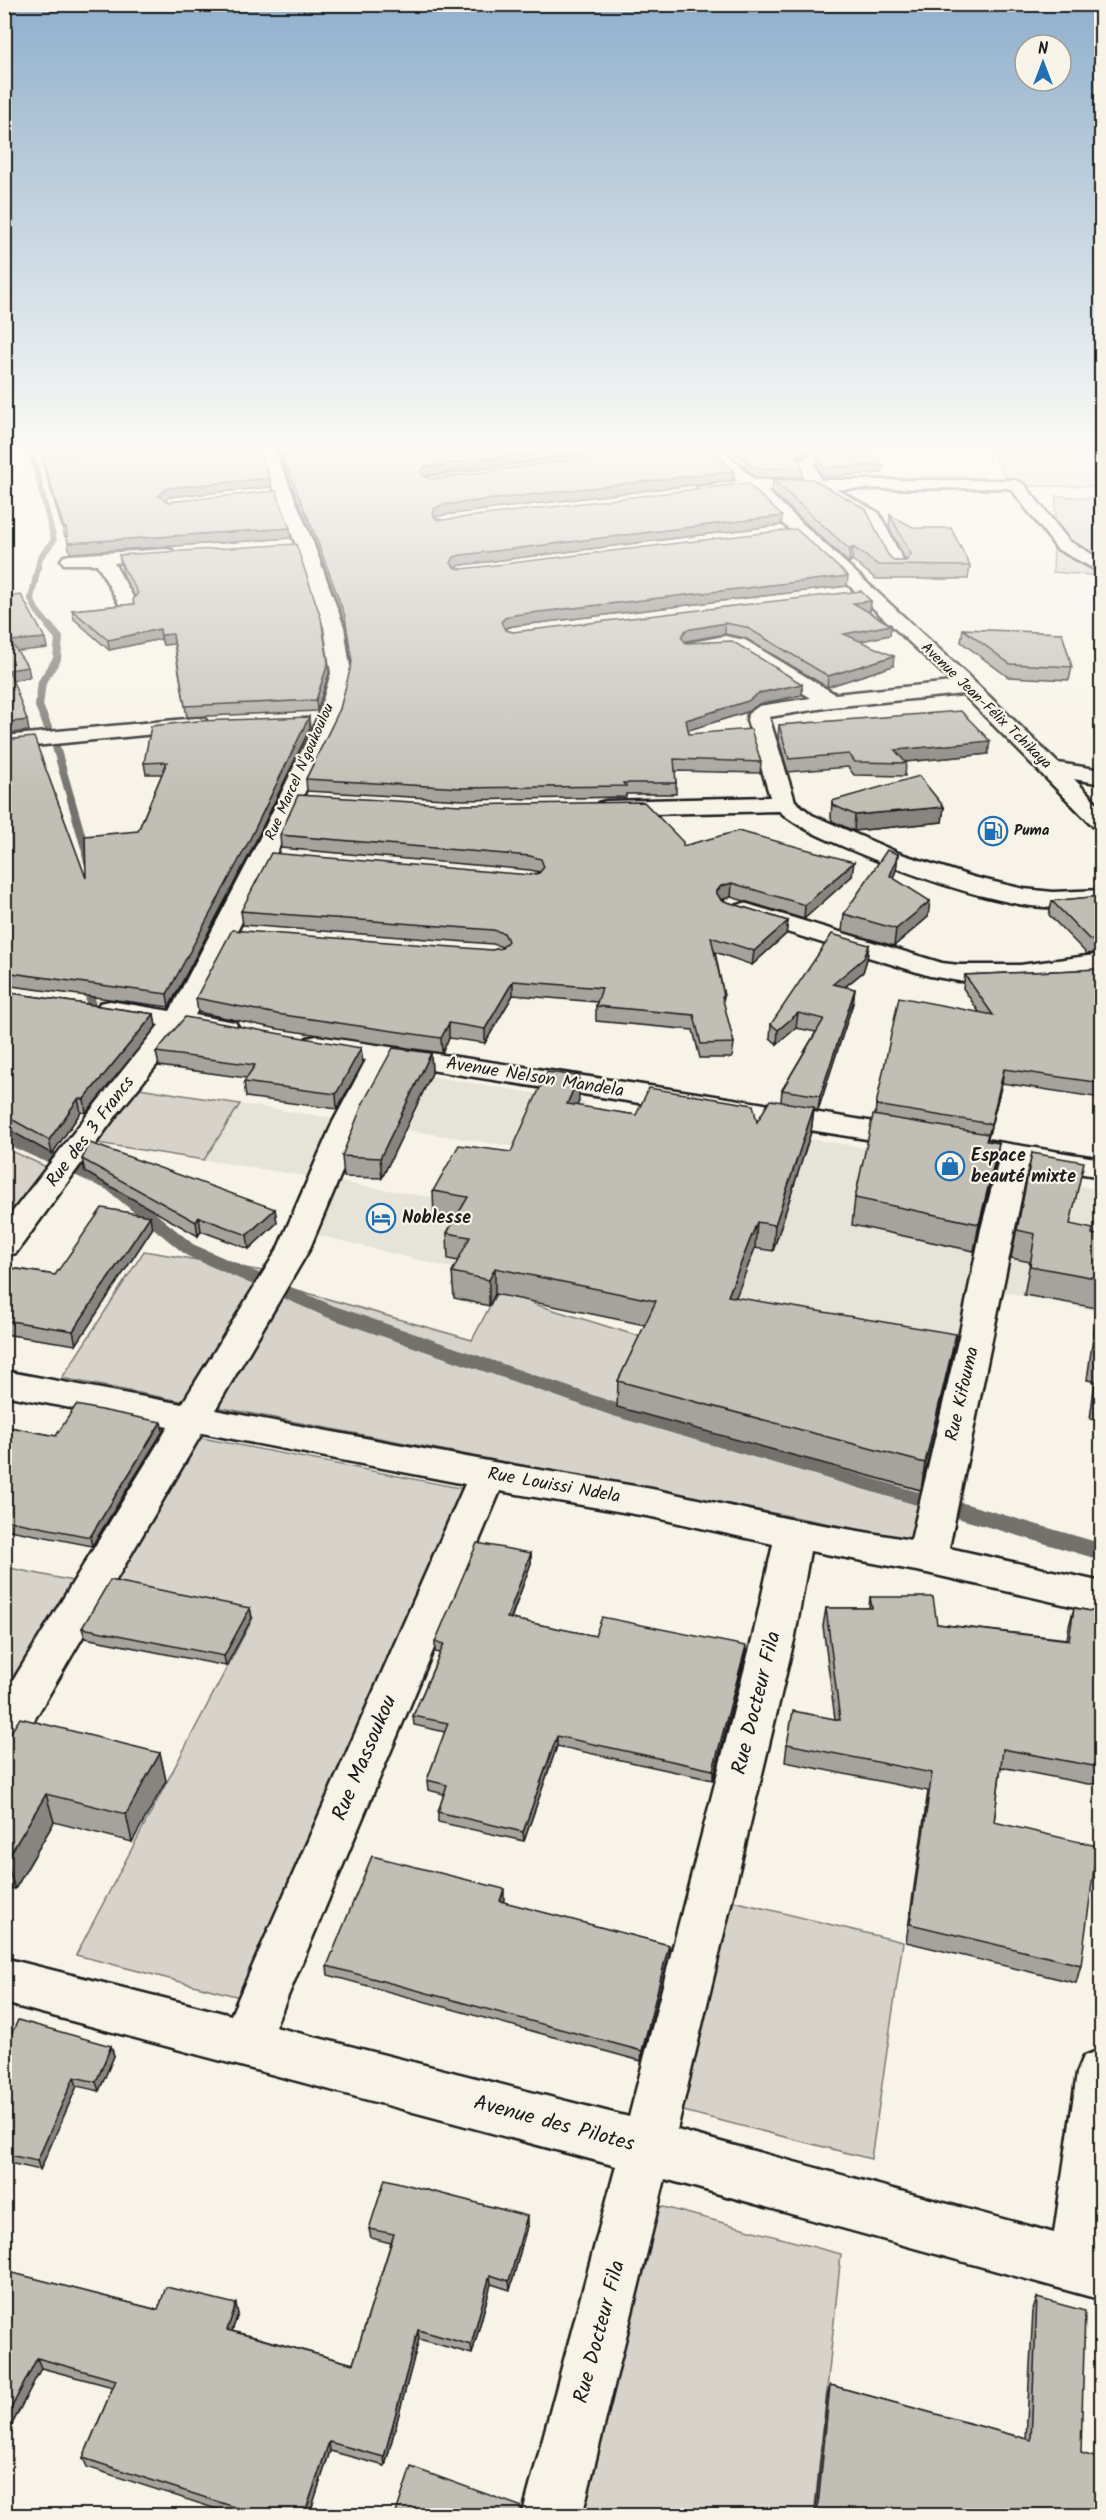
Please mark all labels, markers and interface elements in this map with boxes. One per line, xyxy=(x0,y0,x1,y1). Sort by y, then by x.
north arrow xyxy=(1013,33,1073,93)
text: N xyxy=(1038,37,1048,62)
street label: Avenue Jean-Félix Tchikaya xyxy=(915,637,1057,775)
street label: Rue Marcel N'goukoulou xyxy=(259,700,341,844)
fuel station icon: Puma xyxy=(977,815,1009,847)
place label: Puma xyxy=(1014,819,1050,843)
street label: Avenue Nelson Mandela xyxy=(444,1050,626,1106)
street label: Rue des 3 Francs xyxy=(39,1070,143,1194)
place label: Espace beauté mixte xyxy=(971,1142,1076,1192)
shop icon: Espace beauté mixte xyxy=(934,1150,966,1182)
hotel icon: Noblesse xyxy=(365,1202,397,1234)
place label: Noblesse xyxy=(402,1204,471,1233)
street label: Rue Kifouma xyxy=(938,1344,988,1444)
street label: Rue Louissi Ndela xyxy=(485,1460,623,1512)
street label: Rue Docteur Fila xyxy=(723,1628,791,1778)
street label: Rue Massoukou xyxy=(324,1690,406,1826)
street label: Avenue des Pilotes xyxy=(470,2087,638,2161)
street label: Rue Docteur Fila xyxy=(565,2257,635,2407)

